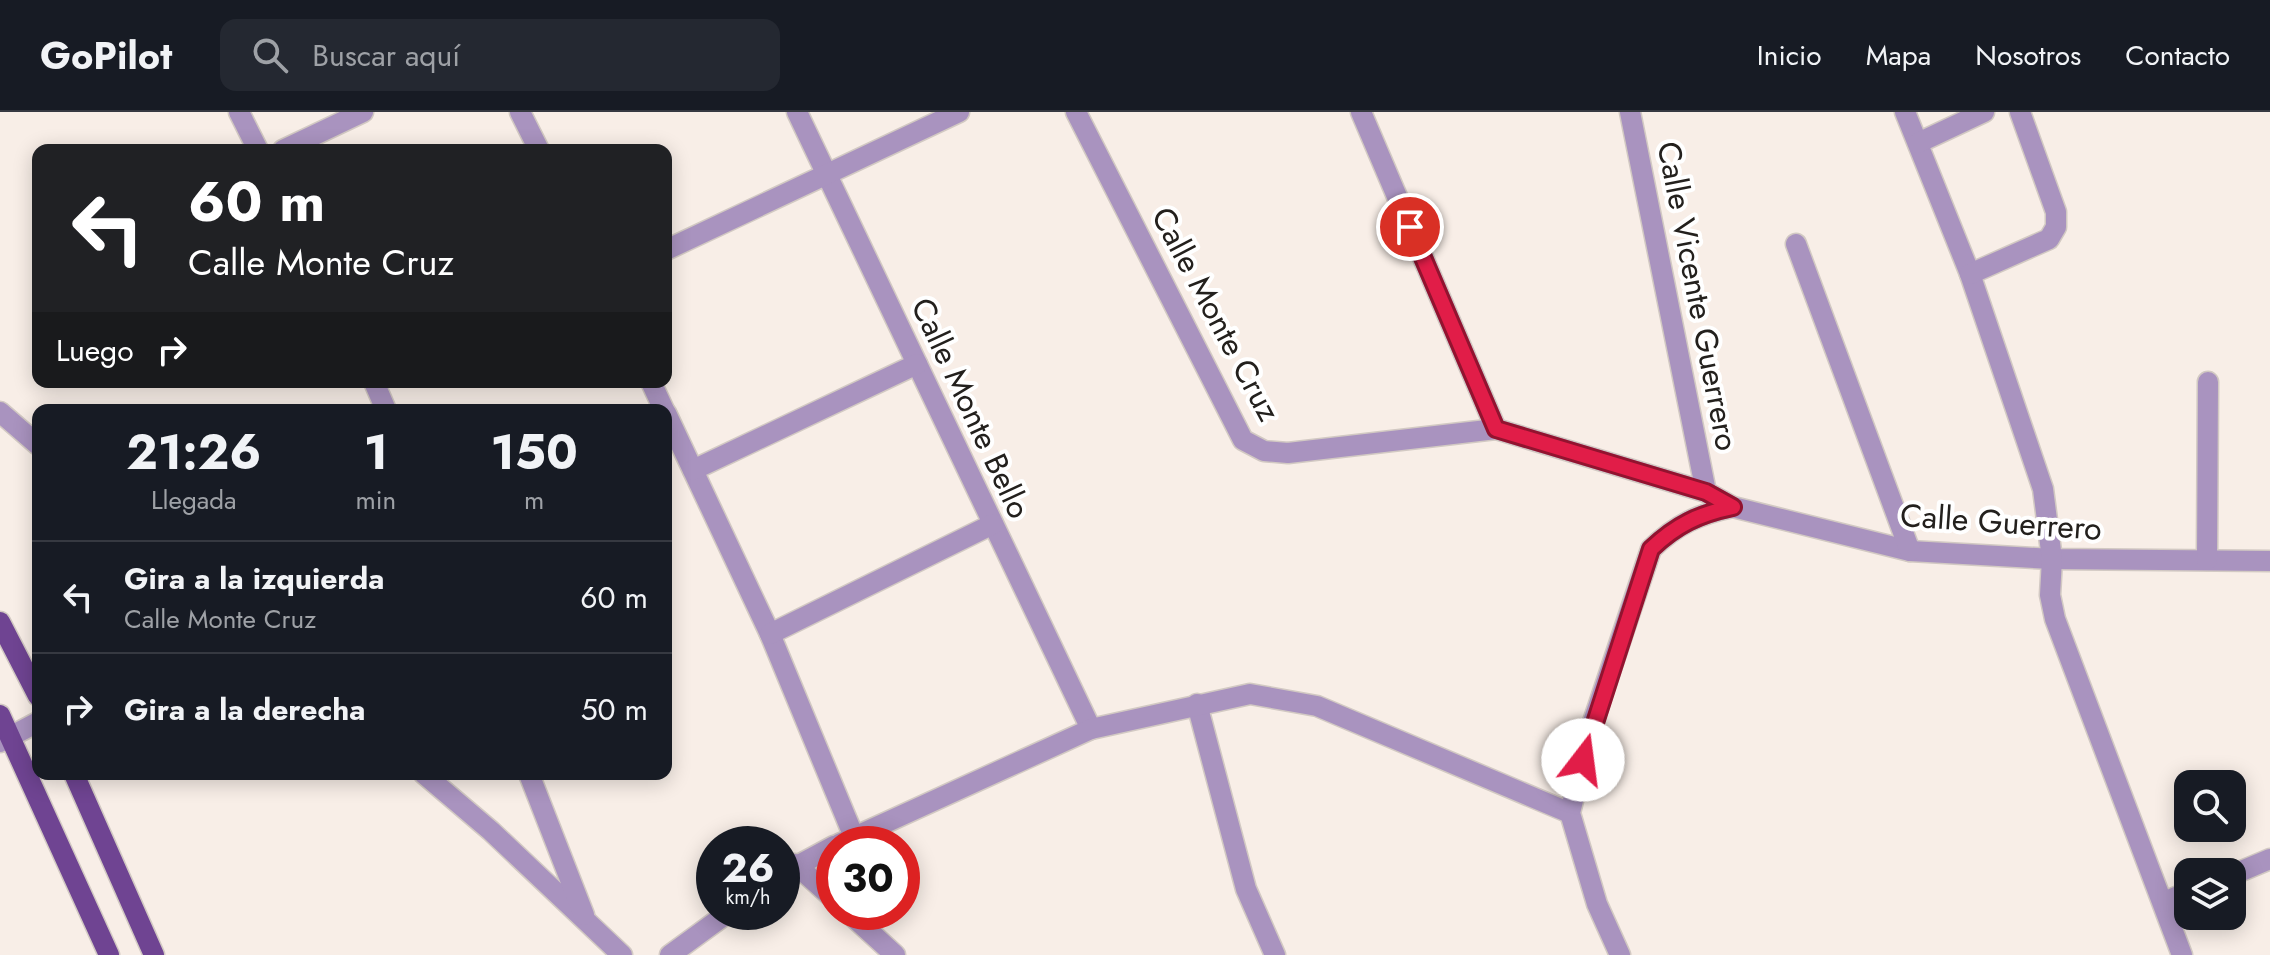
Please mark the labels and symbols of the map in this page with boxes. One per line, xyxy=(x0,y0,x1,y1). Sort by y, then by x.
street label: Calle Vicente Guerrero xyxy=(1645,138,1751,454)
pin xyxy=(1376,193,1444,261)
street label: Calle Monte Cruz xyxy=(1140,199,1292,429)
street label: Calle Monte Bello xyxy=(900,290,1042,526)
street label: Calle Guerrero xyxy=(1899,492,2103,552)
position arrow xyxy=(1541,718,1625,802)
speed limit sign: 30 xyxy=(816,826,920,930)

